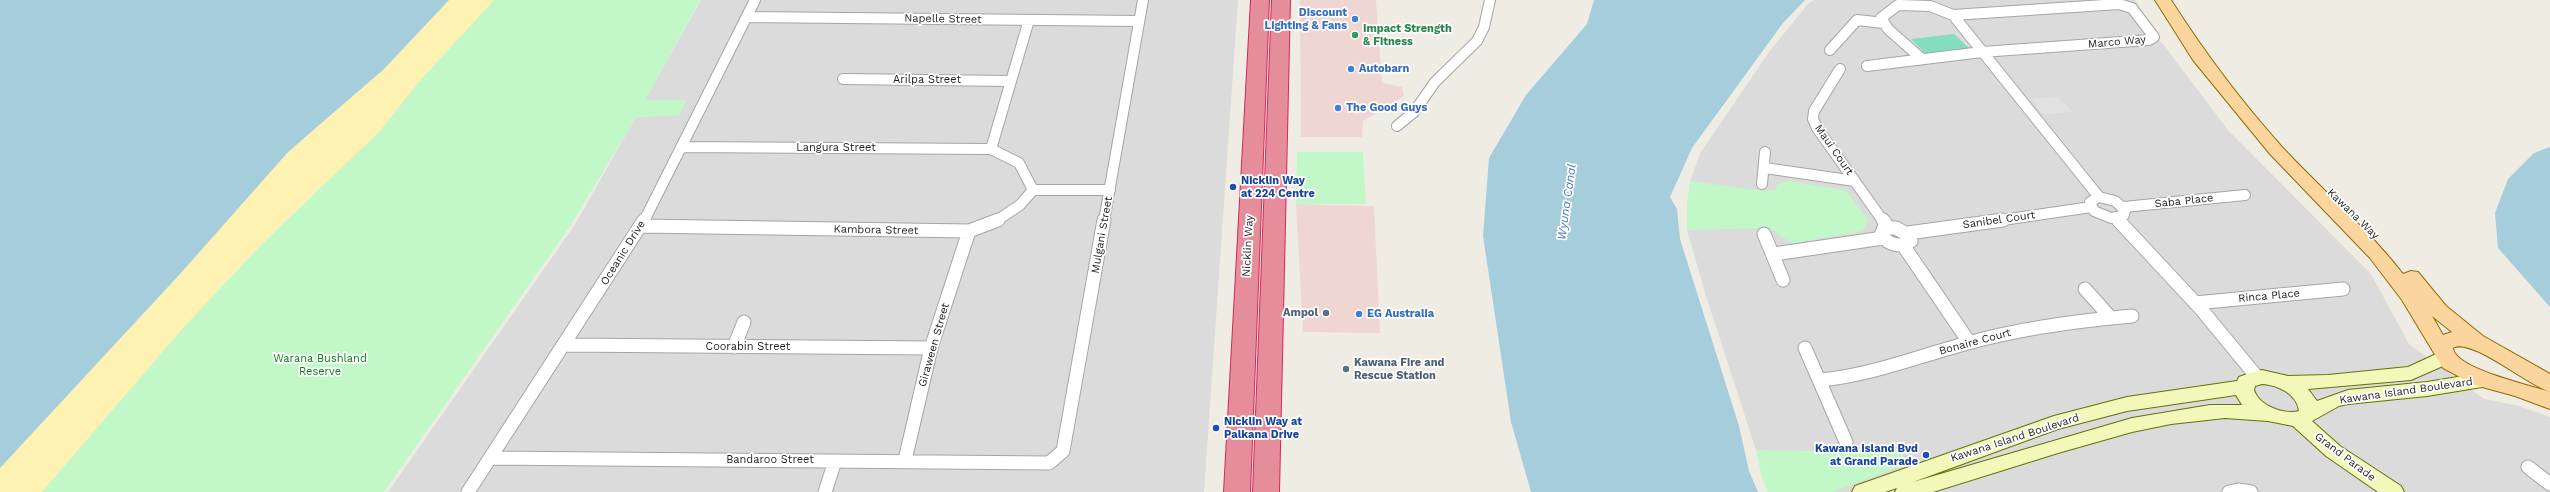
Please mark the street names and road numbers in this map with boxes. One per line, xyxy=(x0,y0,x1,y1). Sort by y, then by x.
street label: Napelle Street xyxy=(904,12,982,26)
street label: Marco Way xyxy=(2087,33,2147,51)
street label: Arilpa Street xyxy=(893,73,961,87)
street label: Maui Court xyxy=(1812,122,1856,178)
street label: Langura Street xyxy=(796,141,876,155)
street label: Kawana Way xyxy=(2324,186,2382,242)
street label: Saba Place xyxy=(2154,191,2214,211)
street label: Mulgani Street xyxy=(1089,195,1115,275)
street label: Sanibel Court xyxy=(1962,208,2036,232)
street label: Nicklin Way xyxy=(1240,215,1256,277)
street label: Oceanic Drive xyxy=(598,218,648,288)
street label: Kambora Street xyxy=(834,223,918,237)
street label: Rinca Place xyxy=(2238,287,2300,305)
street label: Giraween Street xyxy=(916,302,952,388)
street label: Bonaire Court xyxy=(1938,326,2012,358)
street label: Coorabin Street xyxy=(706,340,790,354)
street label: Kawana Island Boulevard xyxy=(2339,375,2473,407)
street label: Kawana Island Boulevard xyxy=(1949,411,2081,465)
street label: Grand Parade xyxy=(2312,430,2378,484)
street label: Bandaroo Street xyxy=(726,453,814,467)

